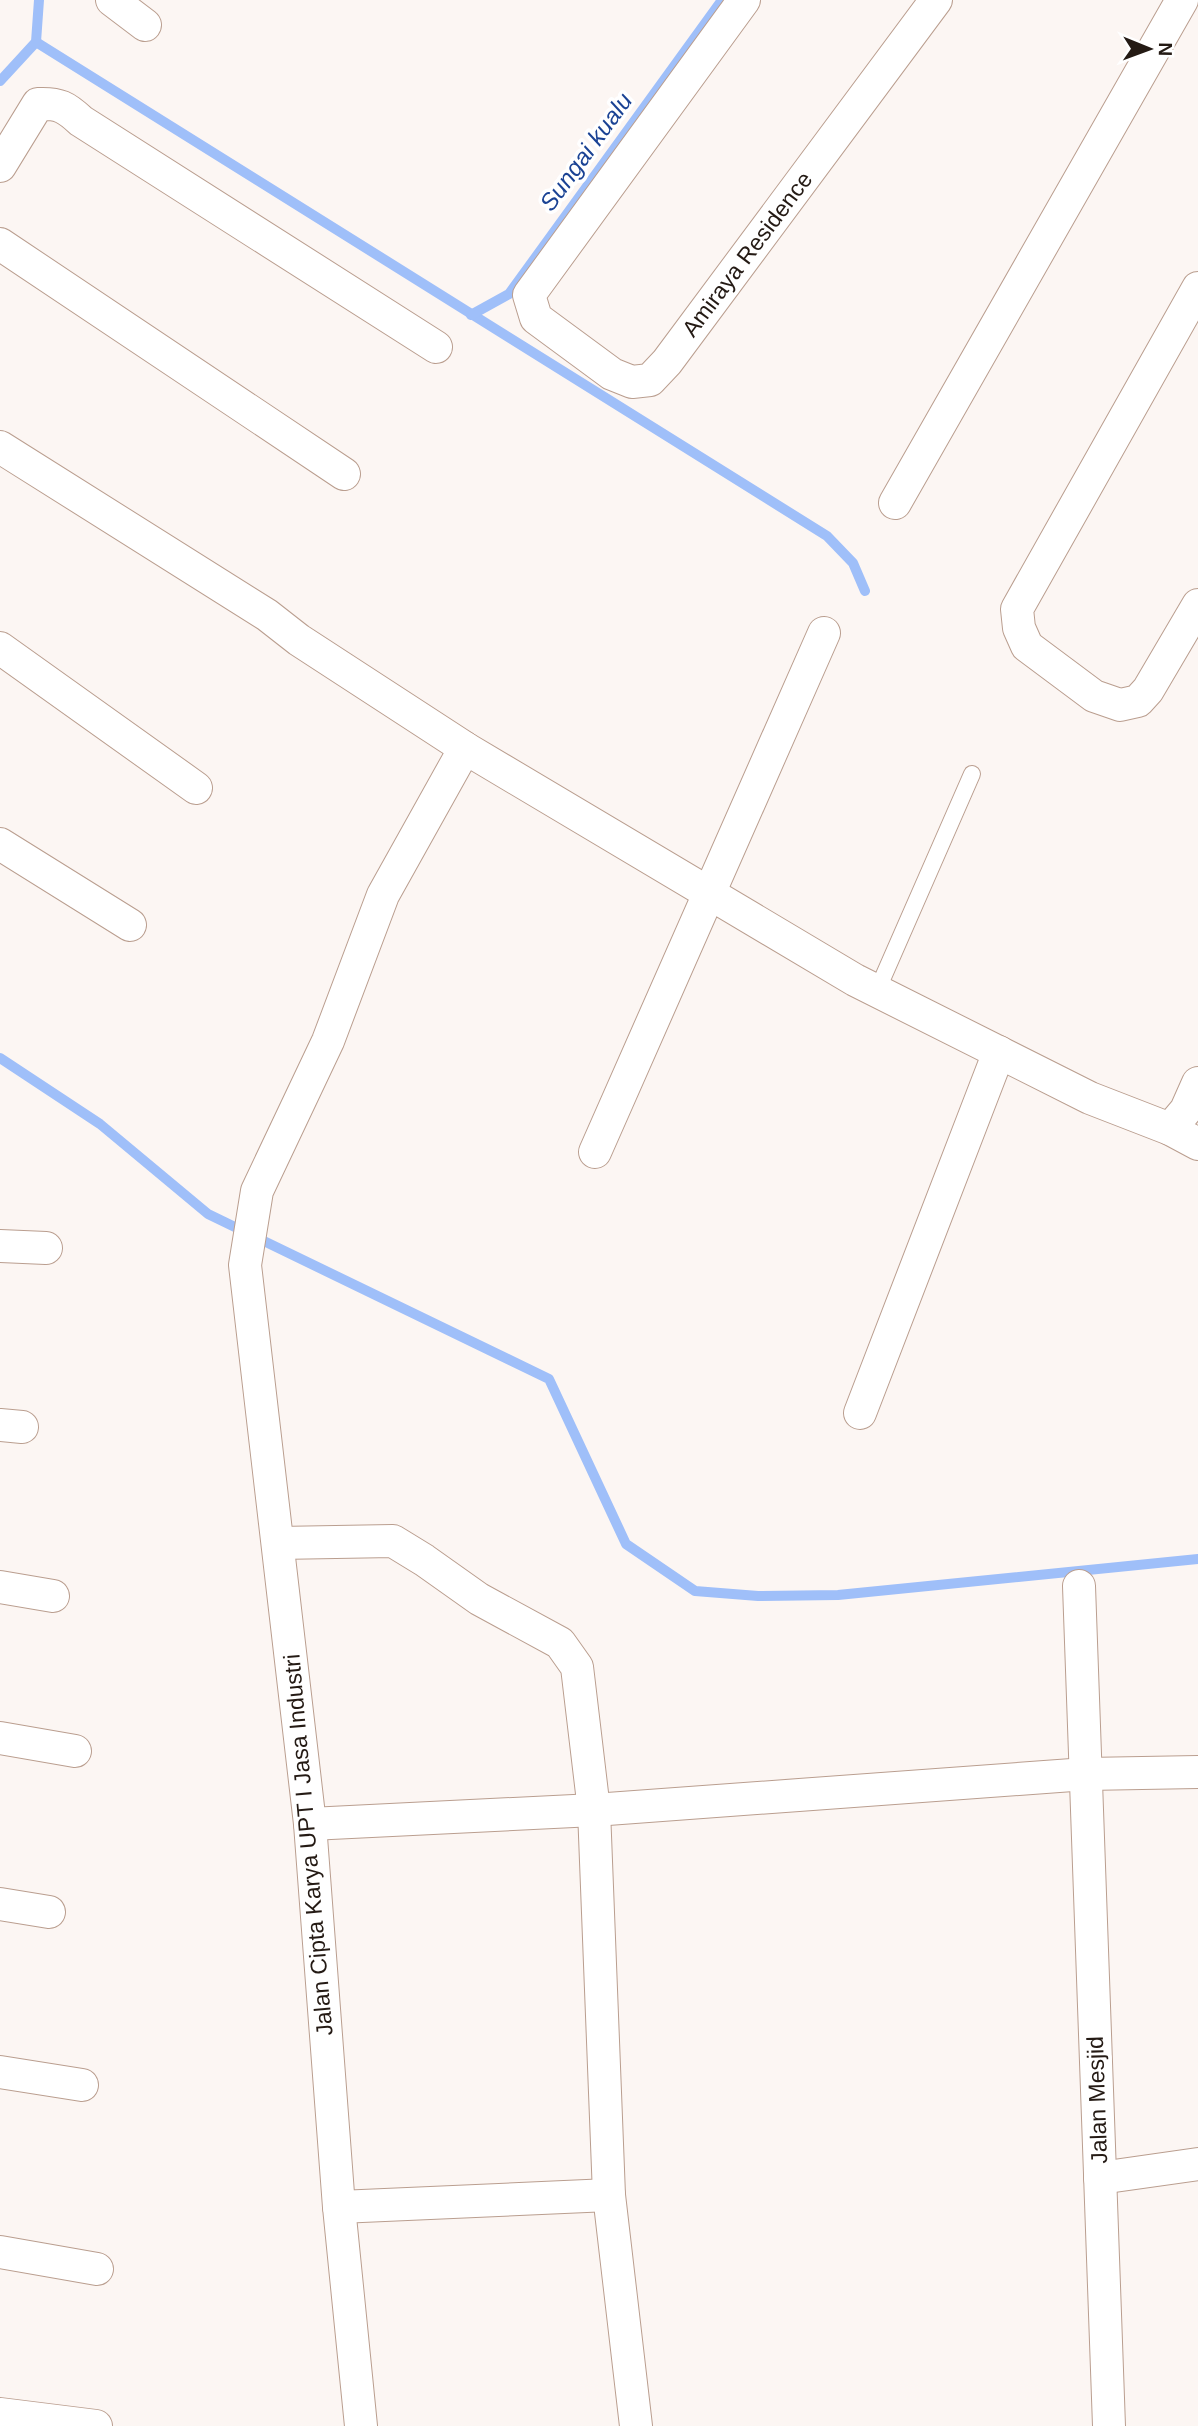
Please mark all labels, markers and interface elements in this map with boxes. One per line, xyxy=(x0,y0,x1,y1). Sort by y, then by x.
north arrow xyxy=(1114,14,1184,84)
text: N xyxy=(1155,42,1176,56)
water label: Sungai kualu xyxy=(534,88,637,216)
street label: Amiraya Residence xyxy=(677,167,817,341)
street label: Jalan Cipta Karya UPT I Jasa Industri xyxy=(278,1653,338,2037)
street label: Jalan Mesjid xyxy=(1082,2036,1112,2164)

